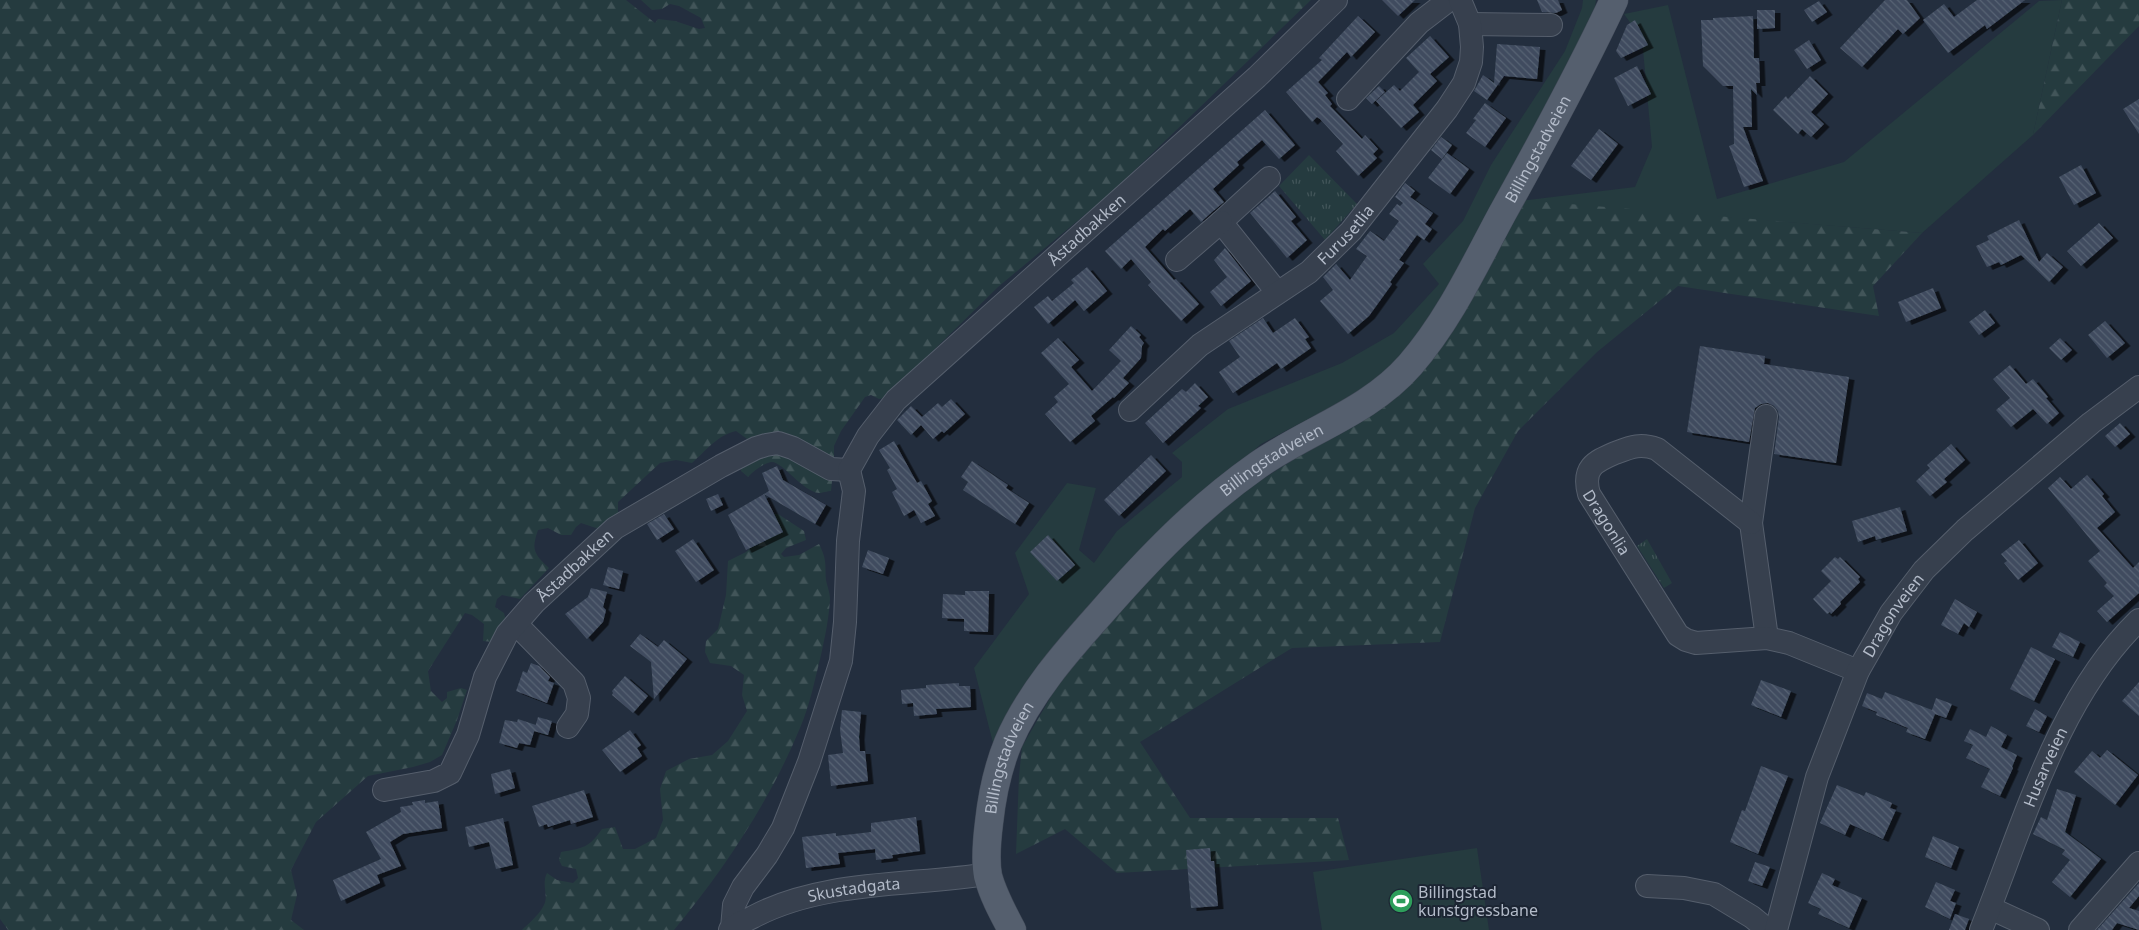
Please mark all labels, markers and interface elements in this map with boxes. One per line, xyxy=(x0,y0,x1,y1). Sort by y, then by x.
street label: Billingstadveien xyxy=(1499,91,1576,207)
street label: Åstadbakken xyxy=(1043,189,1130,270)
street label: Furusetlia xyxy=(1312,200,1379,269)
street label: Billingstadveien xyxy=(1215,418,1327,501)
street label: Dragonlia xyxy=(1578,485,1636,559)
street label: Åstadbakken xyxy=(531,524,618,606)
street label: Dragonveien xyxy=(1857,569,1929,661)
street label: Billingstadveien xyxy=(979,697,1039,816)
street label: Husarveien xyxy=(2018,723,2072,810)
street label: Skustadgata xyxy=(805,872,901,907)
place label: Billingstad kunstgressbane xyxy=(1418,881,1538,921)
sports icon: Billingstad kunstgressbane xyxy=(1388,888,1414,914)

